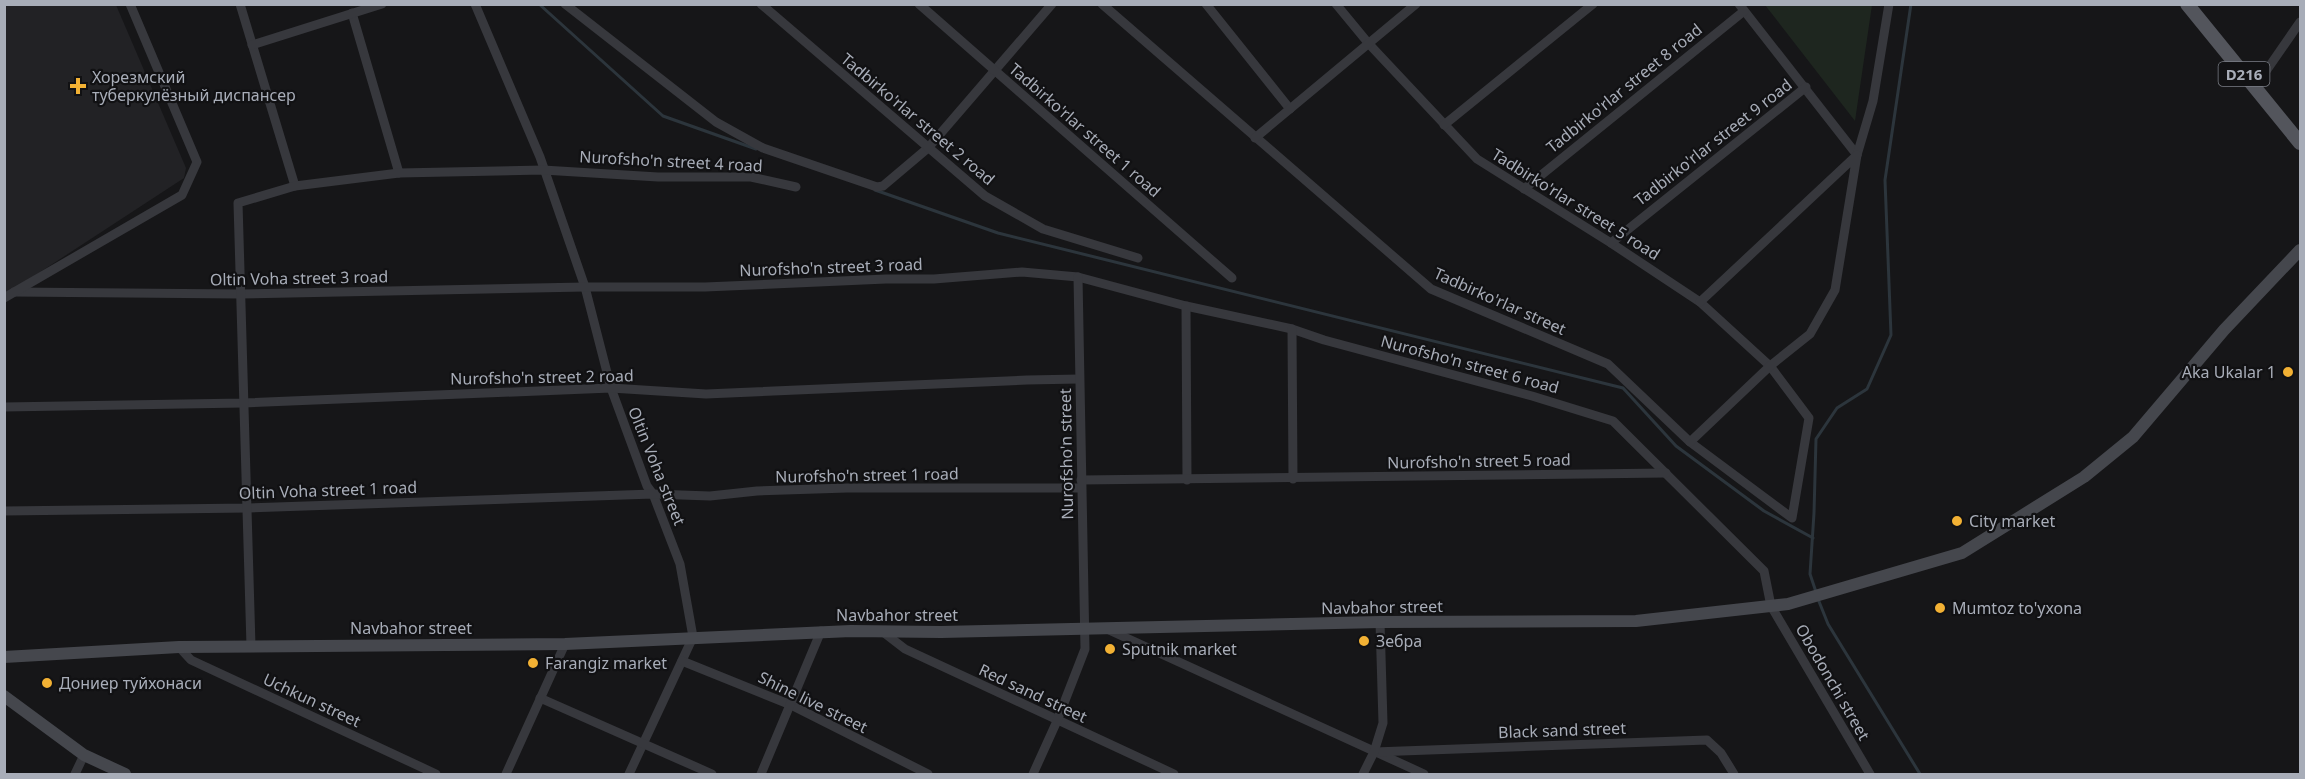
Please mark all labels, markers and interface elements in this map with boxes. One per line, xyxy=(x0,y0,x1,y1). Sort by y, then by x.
street label: Tadbirko'rlar street 8 road xyxy=(1542,18,1706,158)
street label: Tadbirko'rlar street 2 road xyxy=(836,48,1000,190)
street label: Tadbirko'rlar street 1 road xyxy=(1004,58,1166,202)
road number: D216 xyxy=(2218,62,2270,86)
place label: Хорезмский туберкулёзный диспансер xyxy=(92,66,296,106)
street label: Tadbirko'rlar street 9 road xyxy=(1630,73,1796,211)
marker: Хорезмский туберкулёзный диспансер xyxy=(69,77,87,95)
street label: Tadbirko'rlar street 5 road xyxy=(1488,143,1664,265)
street label: Nurofsho'n street 4 road xyxy=(579,145,763,177)
street label: Nurofsho'n street 3 road xyxy=(739,253,923,281)
street label: Tadbirko'rlar street xyxy=(1431,262,1570,340)
street label: Oltin Voha street 3 road xyxy=(210,265,388,291)
street label: Nurofsho'n street 6 road xyxy=(1378,330,1562,398)
place label: Aka Ukalar 1 xyxy=(2182,361,2276,383)
street label: Nurofsho'n street 2 road xyxy=(450,364,634,390)
marker: Aka Ukalar 1 xyxy=(2281,365,2295,379)
street label: Nurofsho'n street xyxy=(1054,388,1078,520)
street label: Oltin Voha street xyxy=(623,403,691,529)
street label: Nurofsho'n street 5 road xyxy=(1387,448,1571,474)
street label: Nurofsho'n street 1 road xyxy=(775,462,959,488)
street label: Oltin Voha street 1 road xyxy=(238,476,418,504)
place label: City market xyxy=(1969,510,2055,532)
marker: City market xyxy=(1950,514,1964,528)
street label: Navbahor street xyxy=(1321,595,1443,619)
place label: Mumtoz to'yxona xyxy=(1952,597,2082,619)
marker: Mumtoz to'yxona xyxy=(1933,601,1947,615)
street label: Navbahor street xyxy=(836,604,958,626)
street label: Navbahor street xyxy=(350,617,472,639)
street label: Obodonchi street xyxy=(1791,620,1875,744)
place label: Зебра xyxy=(1376,630,1422,652)
marker: Зебра xyxy=(1357,634,1371,648)
place label: Sputnik market xyxy=(1122,638,1237,660)
marker: Sputnik market xyxy=(1103,642,1117,656)
place label: Farangiz market xyxy=(545,652,667,674)
marker: Farangiz market xyxy=(526,656,540,670)
street label: Red sand street xyxy=(975,658,1091,728)
street label: Shine live street xyxy=(755,666,871,738)
street label: Uchkun street xyxy=(260,668,365,732)
place label: Дониер туйхонаси xyxy=(59,672,202,694)
marker: Дониер туйхонаси xyxy=(40,676,54,690)
street label: Black sand street xyxy=(1498,717,1627,743)

